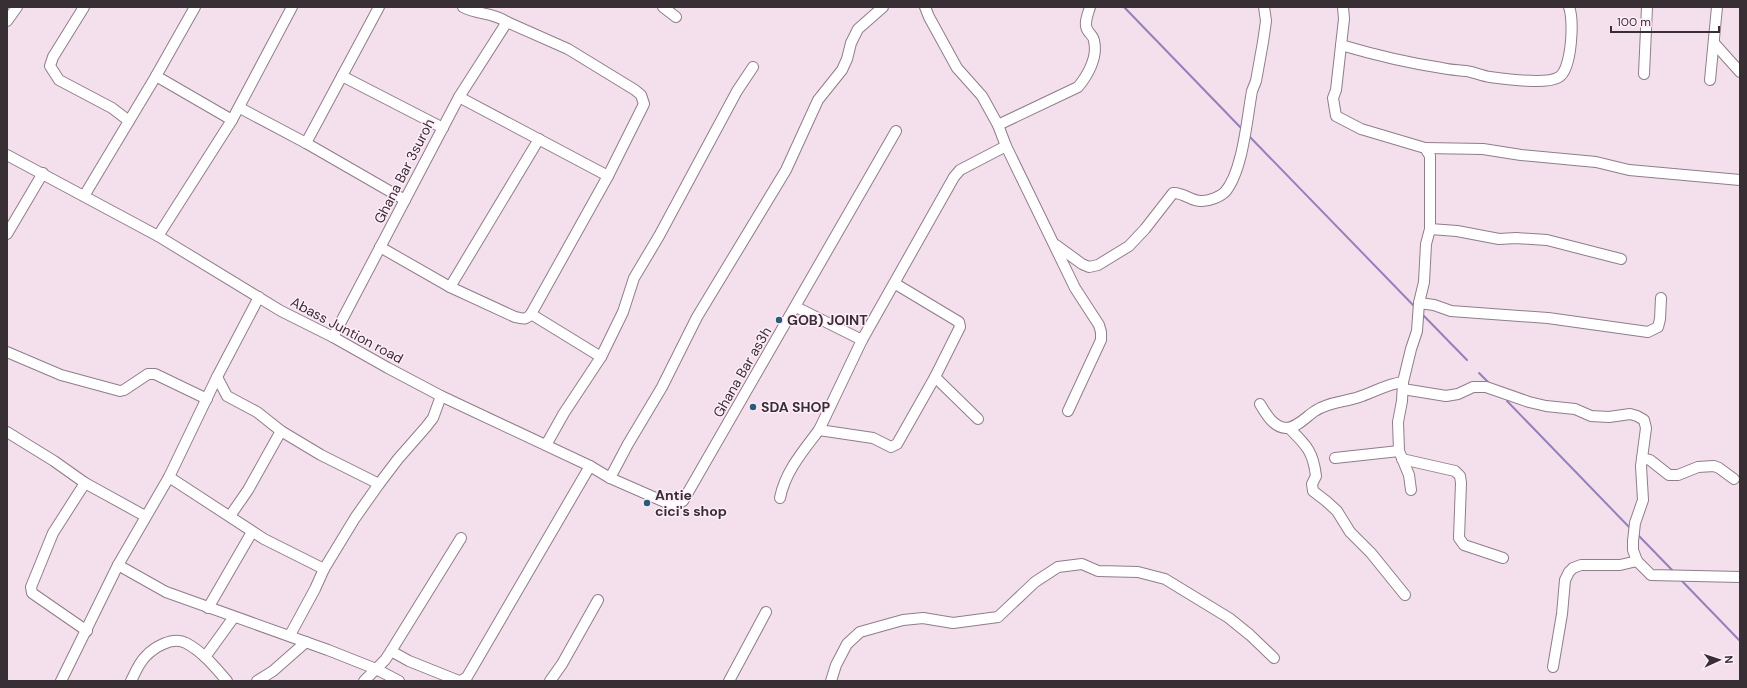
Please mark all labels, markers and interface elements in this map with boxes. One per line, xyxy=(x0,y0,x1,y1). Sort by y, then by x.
scale bar xyxy=(1611,8,1719,34)
text: 100 m xyxy=(1617,14,1651,30)
street label: Ghana Bar 3suroh xyxy=(370,116,438,226)
street label: Abass Juntion road xyxy=(288,293,406,367)
place label: GOB) JOINT xyxy=(787,311,868,329)
marker: GOB) JOINT xyxy=(774,315,784,325)
street label: Ghana Bar as3h xyxy=(709,324,775,420)
place label: SDA SHOP xyxy=(761,398,830,416)
marker: SDA SHOP xyxy=(748,402,758,412)
place label: Antie cici's shop xyxy=(655,486,727,520)
marker: Antie cici's shop xyxy=(642,498,652,508)
north arrow xyxy=(1699,640,1739,680)
text: N xyxy=(1722,655,1736,664)

